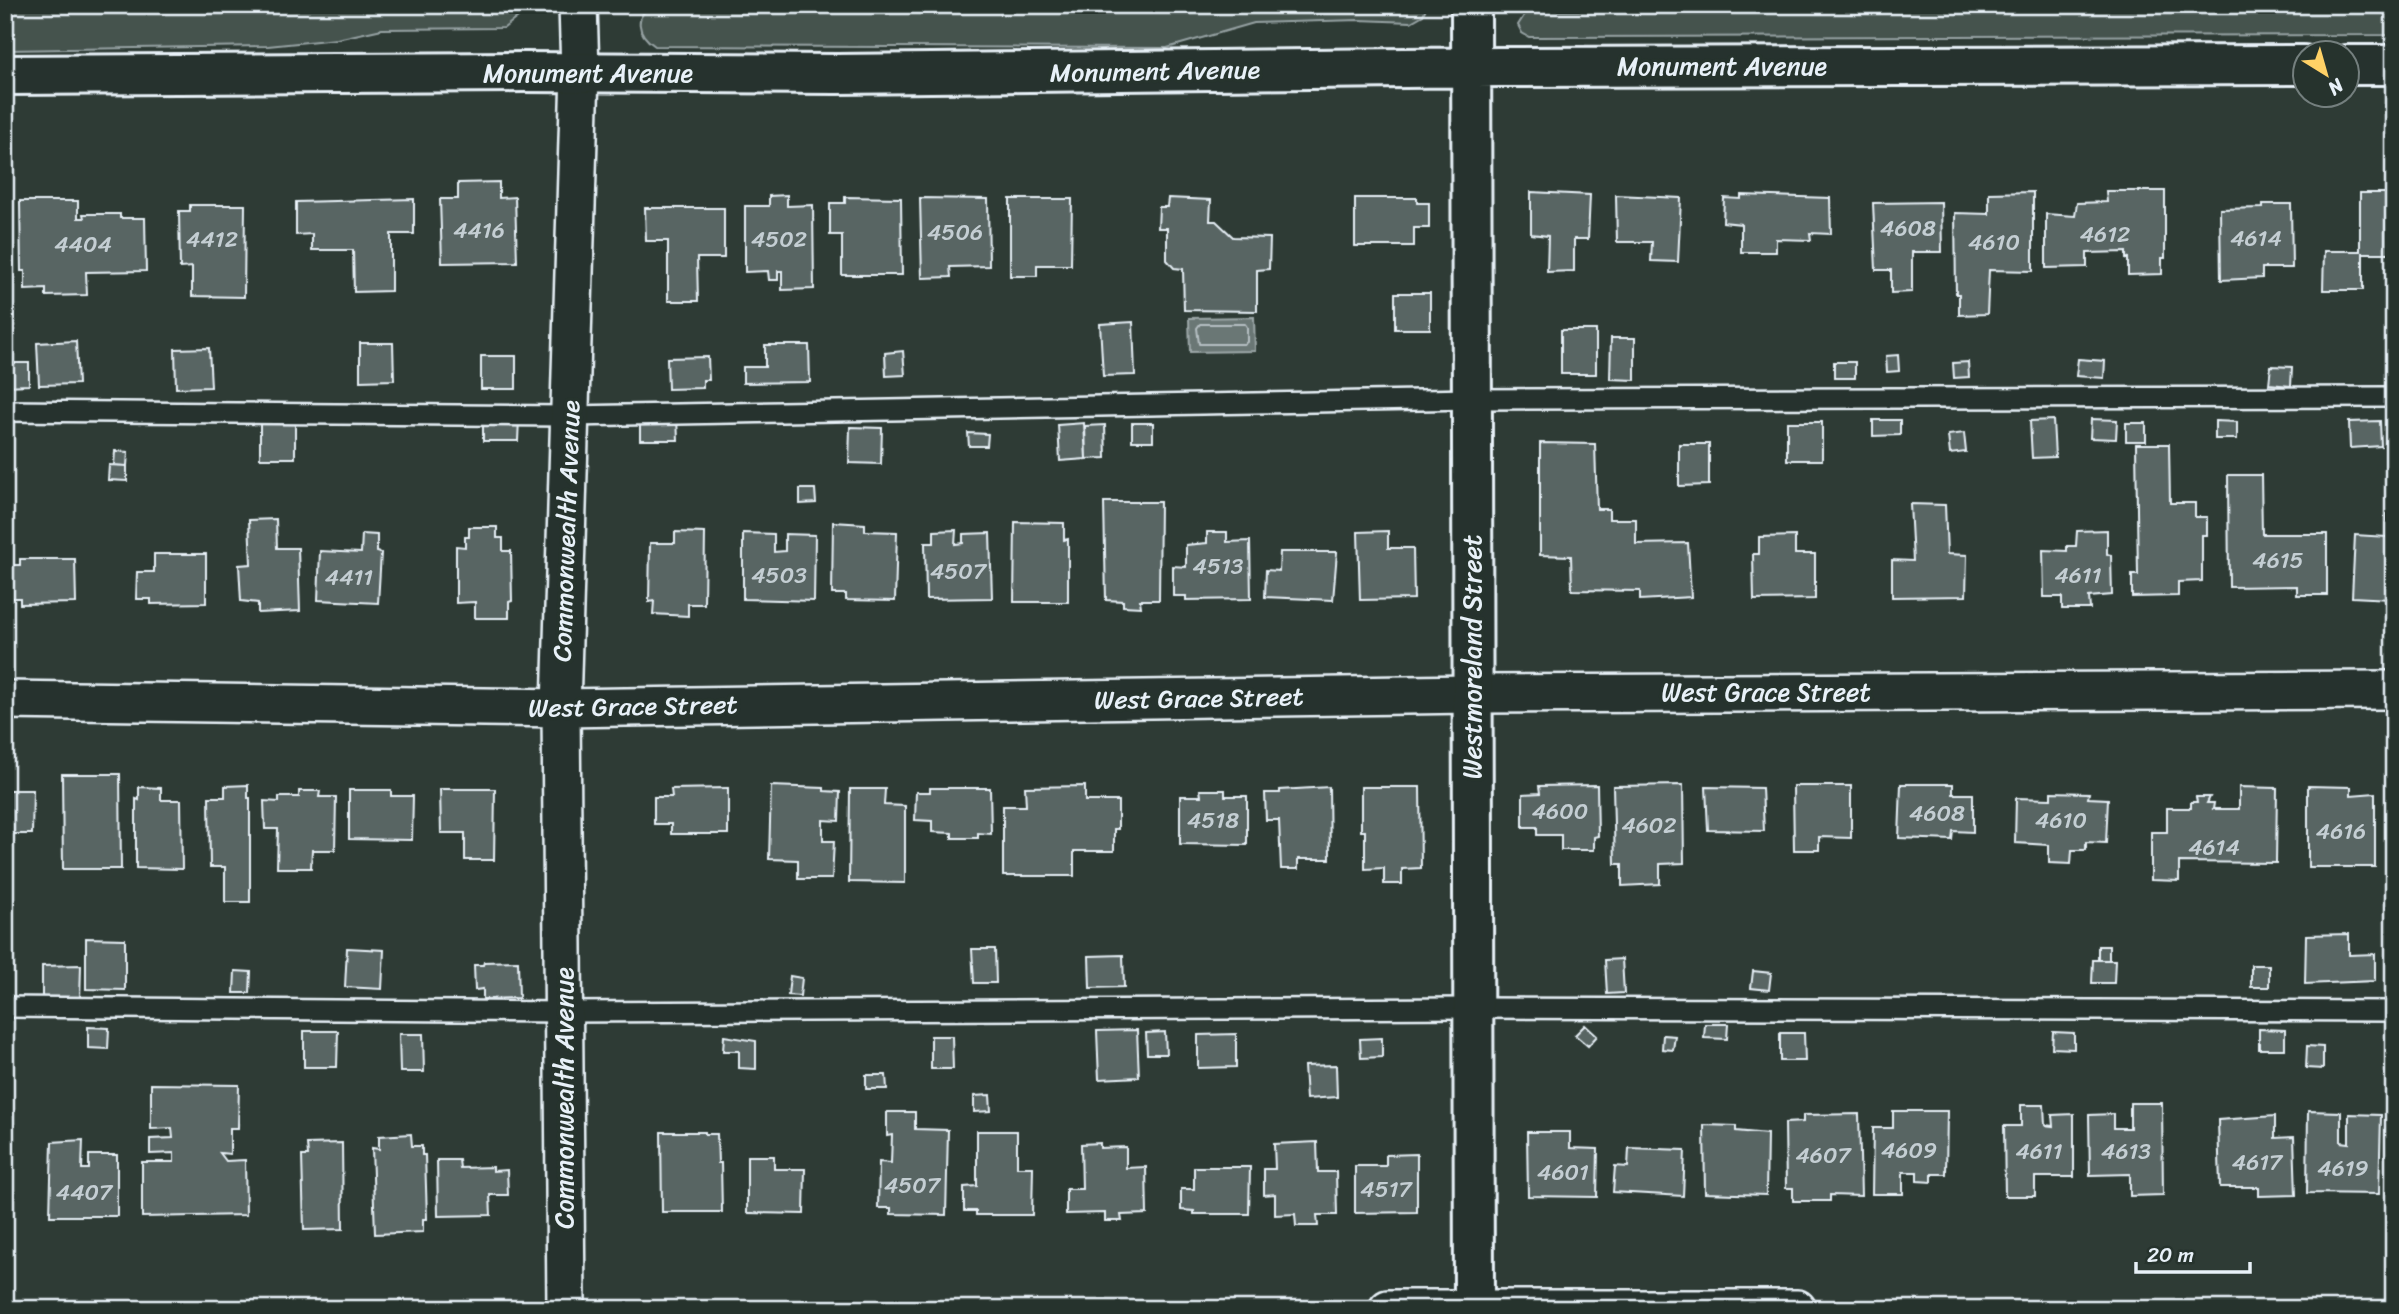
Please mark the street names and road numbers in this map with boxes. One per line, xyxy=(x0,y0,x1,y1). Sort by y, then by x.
street label: Monument Avenue xyxy=(1617,43,1828,89)
street label: Monument Avenue xyxy=(1050,46,1261,96)
street label: Monument Avenue xyxy=(483,50,694,96)
street label: Commonwealth Avenue xyxy=(538,399,594,663)
street label: Westmoreland Street xyxy=(1449,535,1495,779)
street label: West Grace Street xyxy=(1661,669,1871,715)
street label: West Grace Street xyxy=(1094,673,1304,723)
street label: West Grace Street xyxy=(528,681,738,731)
street label: Commonwealth Avenue xyxy=(541,967,587,1229)

